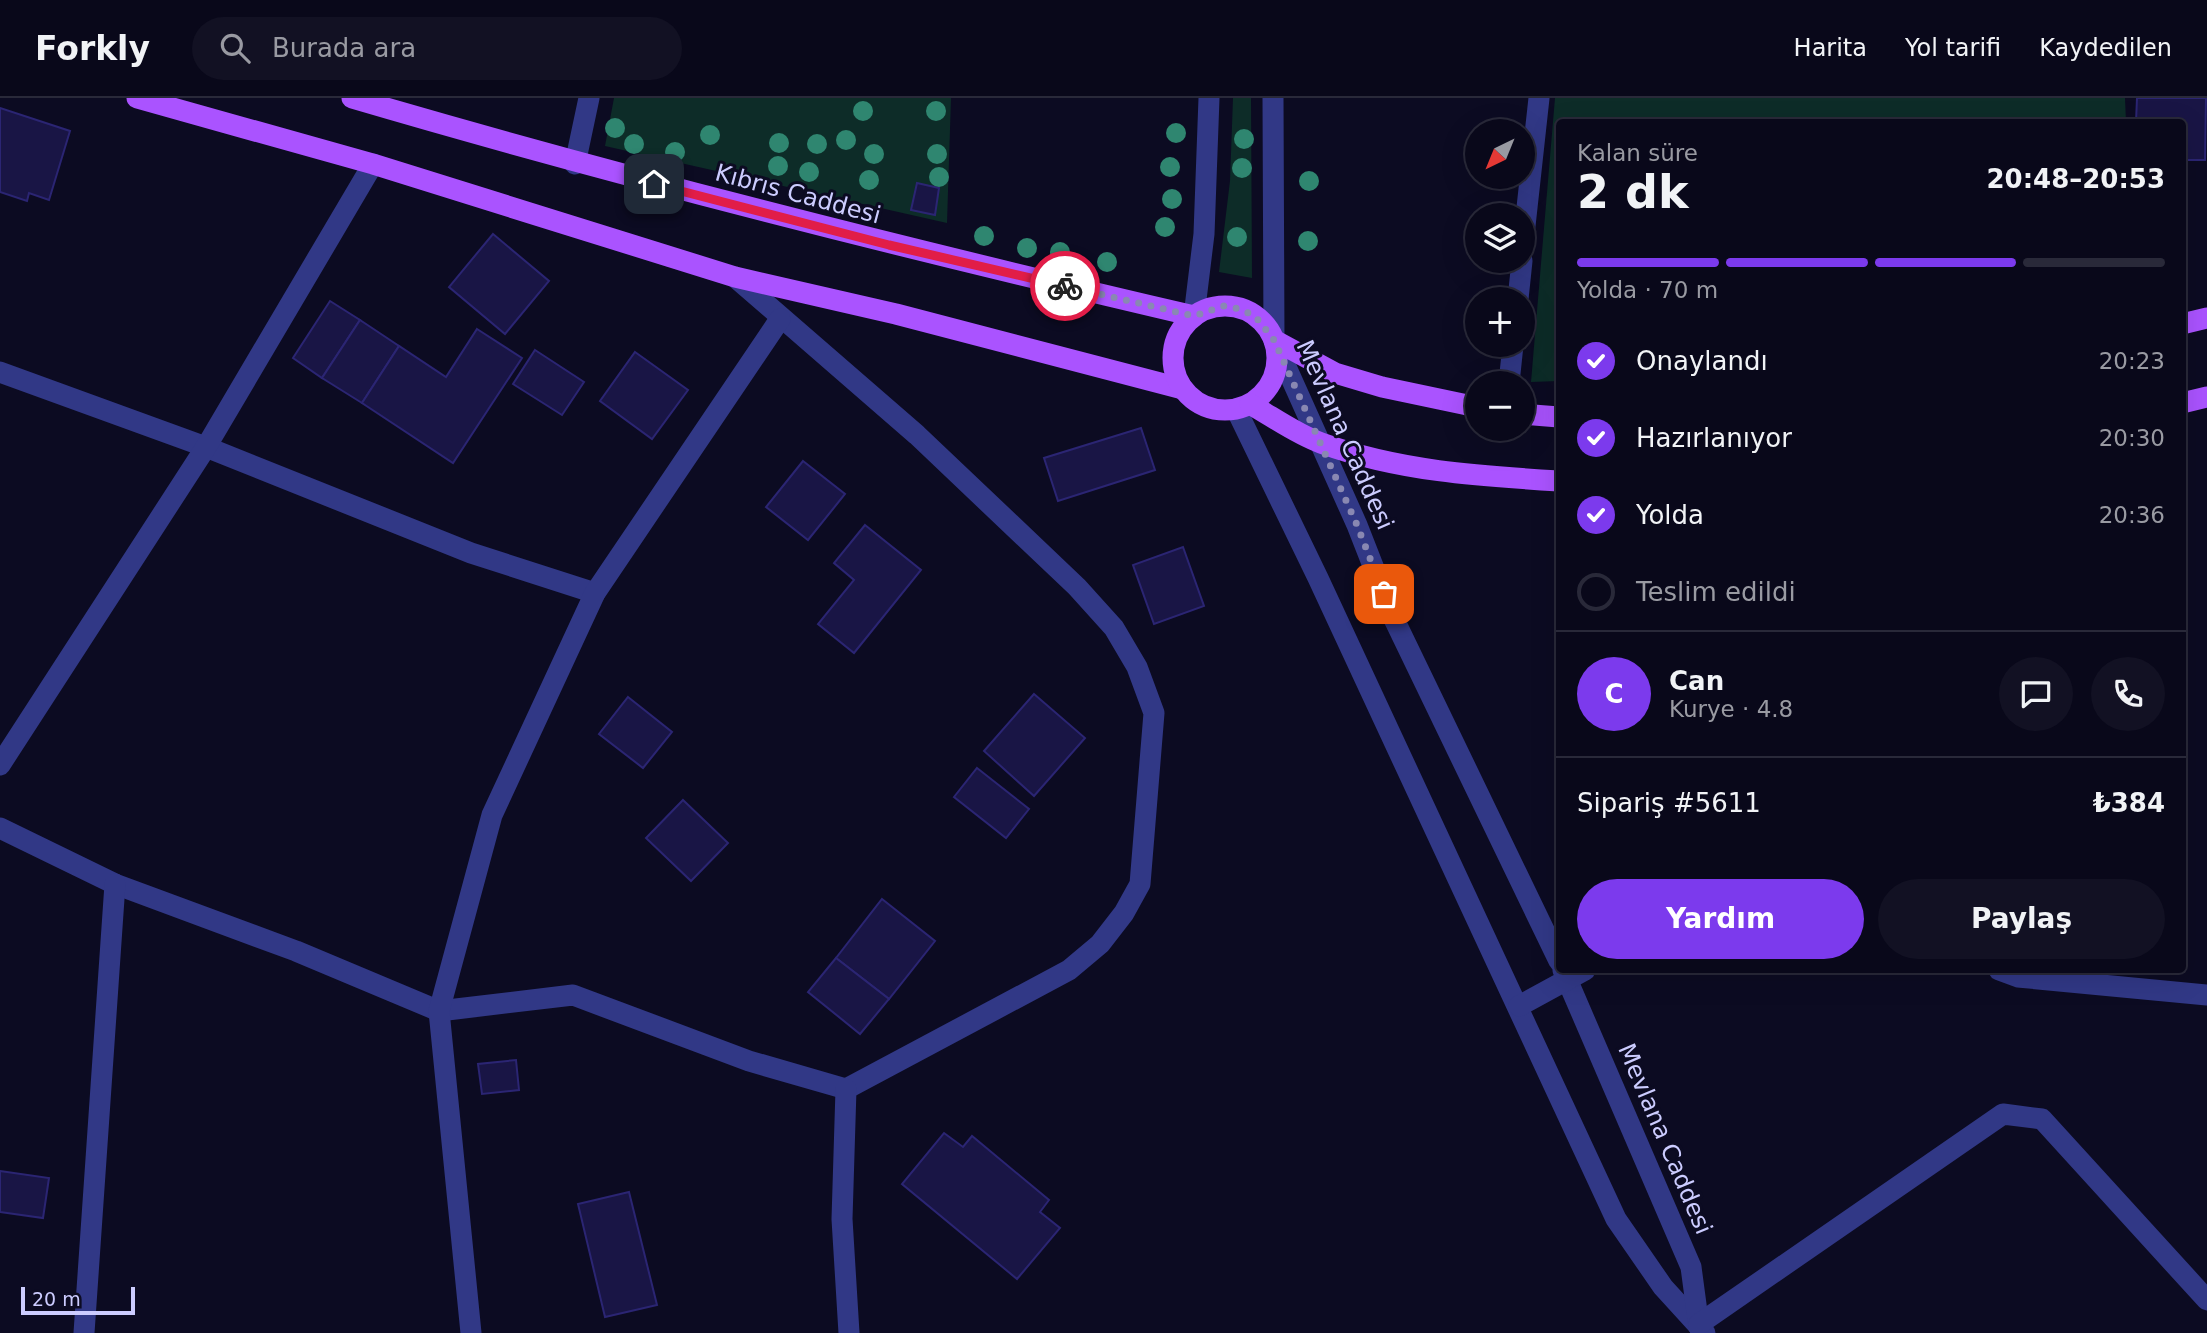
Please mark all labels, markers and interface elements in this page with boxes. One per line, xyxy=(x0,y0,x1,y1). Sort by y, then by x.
search box xyxy=(192,17,682,80)
text: Forkly xyxy=(35,29,150,68)
icon: search xyxy=(216,29,254,67)
text: Burada ara xyxy=(272,33,416,63)
text: Harita xyxy=(1794,34,1867,62)
text: Yol tarifi xyxy=(1905,34,2001,62)
text: Kaydedilen xyxy=(2039,34,2172,62)
north arrow xyxy=(1465,119,1535,189)
map controls xyxy=(1465,119,1535,441)
text: Kalan süre xyxy=(1577,140,1698,166)
pin xyxy=(624,154,684,214)
street label: Kıbrıs Caddesi xyxy=(712,158,884,230)
text: 20:48–20:53 xyxy=(1986,164,2165,194)
icon: home xyxy=(635,165,673,203)
text: 2 dk xyxy=(1577,165,1689,219)
button: layers xyxy=(1465,203,1535,273)
courier xyxy=(1030,251,1100,321)
icon: bike xyxy=(1046,267,1084,305)
text: Yolda · 70 m xyxy=(1577,277,1718,303)
button: + xyxy=(1465,287,1535,357)
street label: Mevlana Caddesi xyxy=(1291,336,1399,534)
icon: check xyxy=(1577,342,1615,380)
text: Onaylandı xyxy=(1636,346,1768,376)
text: 20:23 xyxy=(2099,348,2165,374)
button: − xyxy=(1465,371,1535,441)
icon: check xyxy=(1577,419,1615,457)
text: Hazırlanıyor xyxy=(1636,423,1792,453)
text: 20:30 xyxy=(2099,425,2165,451)
icon: check xyxy=(1577,496,1615,534)
text: Yolda xyxy=(1636,500,1704,530)
text: 20:36 xyxy=(2099,502,2165,528)
pin xyxy=(1354,564,1414,624)
icon: bag xyxy=(1365,575,1403,613)
text: Teslim edildi xyxy=(1636,577,1796,607)
button: chat xyxy=(1999,657,2073,731)
button: phone xyxy=(2091,657,2165,731)
text: Can xyxy=(1669,666,1724,696)
text: C xyxy=(1604,679,1624,709)
text: Kurye · 4.8 xyxy=(1669,696,1793,722)
text: Sipariş #5611 xyxy=(1577,788,1761,818)
text: ₺384 xyxy=(2093,788,2165,818)
button: Yardım xyxy=(1577,879,1864,959)
button: Paylaş xyxy=(1878,879,2165,959)
street label: Mevlana Caddesi xyxy=(1612,1039,1718,1239)
scale bar xyxy=(21,1284,135,1316)
text: 20 m xyxy=(32,1288,81,1310)

